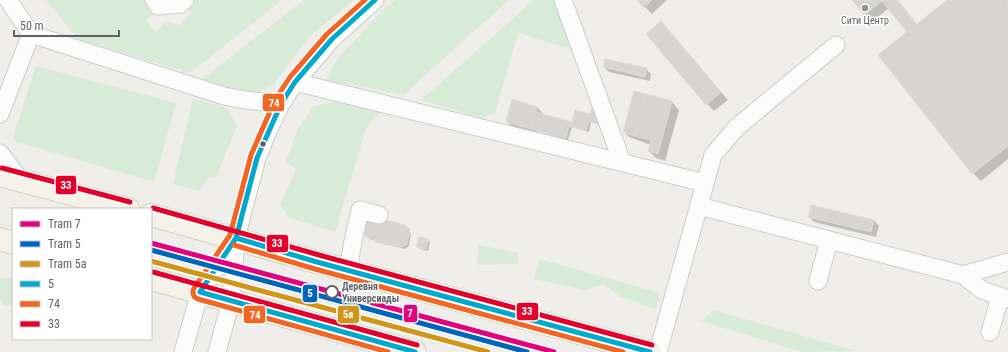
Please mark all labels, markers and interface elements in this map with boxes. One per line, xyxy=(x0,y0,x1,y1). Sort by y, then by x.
marker: Сити Центр xyxy=(860,3,870,13)
scale bar xyxy=(14,12,119,38)
place label: Сити Центр xyxy=(841,15,889,26)
text: 50 m xyxy=(20,19,44,33)
line badge: 74 xyxy=(262,93,285,112)
text: 74 xyxy=(268,97,280,110)
unlabelled marker xyxy=(258,139,268,149)
line badge: 33 xyxy=(55,175,77,195)
text: 33 xyxy=(60,179,72,192)
legend xyxy=(12,208,152,340)
text: Tram 7 xyxy=(48,217,81,231)
line badge: 33 xyxy=(266,234,289,253)
text: Tram 5 xyxy=(48,237,81,251)
text: 33 xyxy=(271,237,283,250)
text: Tram 5а xyxy=(48,257,87,271)
text: 5 xyxy=(48,277,54,291)
place label: Деревня Универсиады xyxy=(342,281,399,304)
line badge: 5 xyxy=(302,284,318,303)
marker: Деревня Универсиады xyxy=(325,285,339,299)
text: 5 xyxy=(307,287,313,300)
text: 74 xyxy=(48,297,60,311)
line badge: 33 xyxy=(516,302,539,321)
line badge: 7 xyxy=(403,304,418,323)
line badge: 74 xyxy=(243,305,266,324)
line badge: 5а xyxy=(337,305,360,324)
text: 33 xyxy=(521,305,533,318)
text: 7 xyxy=(407,307,413,320)
text: 5а xyxy=(343,308,353,321)
text: 74 xyxy=(249,309,261,322)
text: 33 xyxy=(48,317,60,331)

